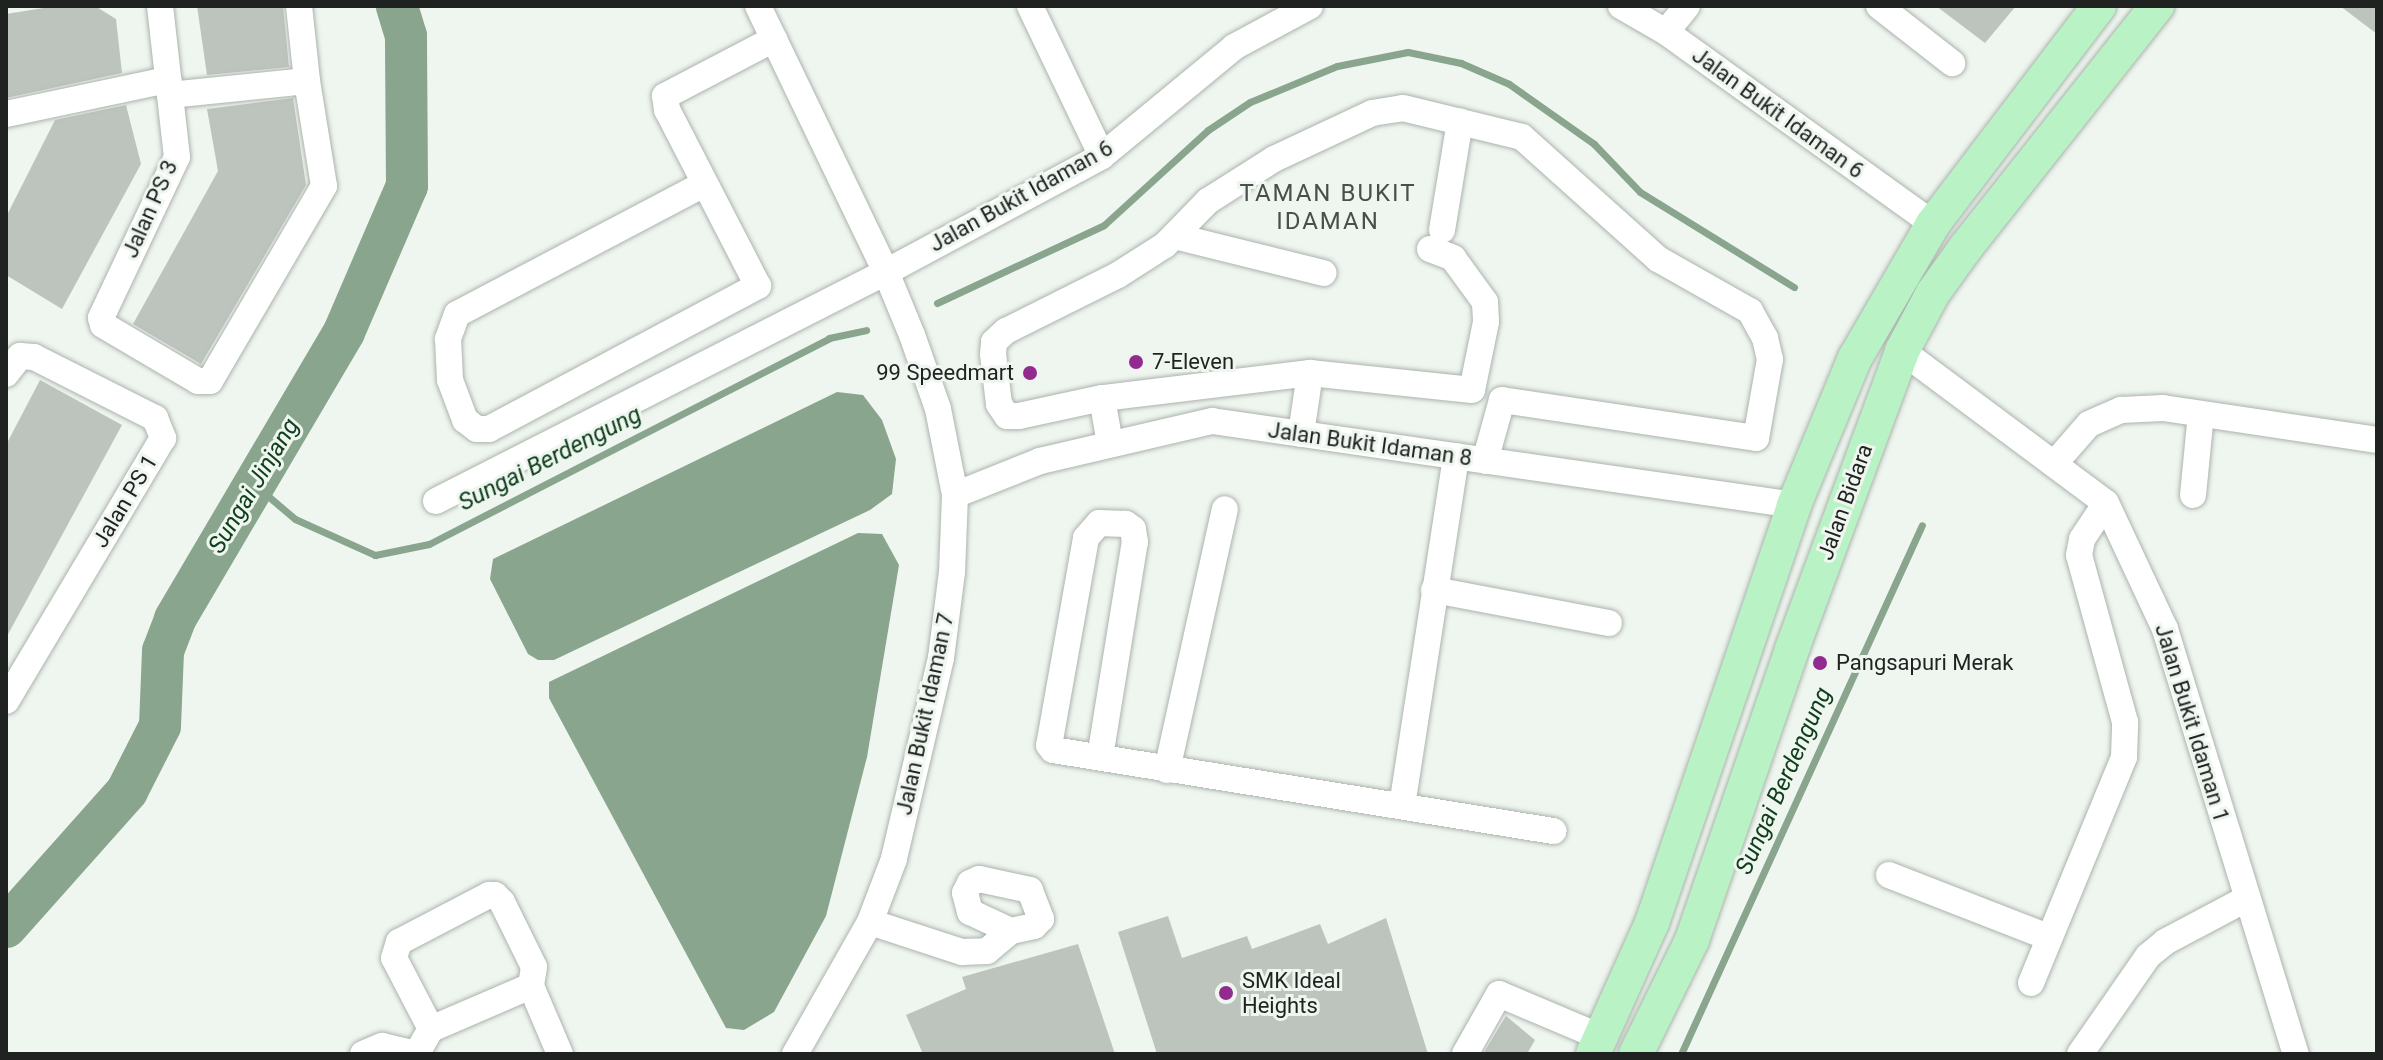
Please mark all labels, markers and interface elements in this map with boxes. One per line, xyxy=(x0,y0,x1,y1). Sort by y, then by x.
street label: Jalan Bukit Idaman 6 xyxy=(1687,42,1869,184)
street label: Jalan Bukit Idaman 6 xyxy=(925,135,1117,257)
street label: Jalan PS 3 xyxy=(117,156,183,262)
district label: TAMAN BUKIT IDAMAN xyxy=(1239,180,1417,236)
place label: 7-Eleven xyxy=(1152,349,1234,375)
marker: 7-Eleven xyxy=(1127,353,1145,371)
place label: 99 Speedmart xyxy=(876,360,1014,386)
marker: 99 Speedmart xyxy=(1021,364,1039,382)
water label: Sungai Berdengung xyxy=(454,400,646,518)
water label: Sungai Jinjang xyxy=(202,413,306,559)
street label: Jalan Bukit Idaman 8 xyxy=(1266,417,1474,471)
street label: Jalan Bidara xyxy=(1812,440,1878,564)
street label: Jalan PS 1 xyxy=(87,450,163,552)
street label: Jalan Bukit Idaman 7 xyxy=(891,611,959,817)
street label: Jalan Bukit Idaman 1 xyxy=(2149,621,2235,825)
place label: Pangsapuri Merak xyxy=(1836,650,2013,676)
marker: Pangsapuri Merak xyxy=(1811,654,1829,672)
water label: Sungai Berdengung xyxy=(1730,683,1838,879)
place label: SMK Ideal Heights xyxy=(1242,967,1341,1018)
marker: SMK Ideal Heights xyxy=(1217,984,1235,1002)

